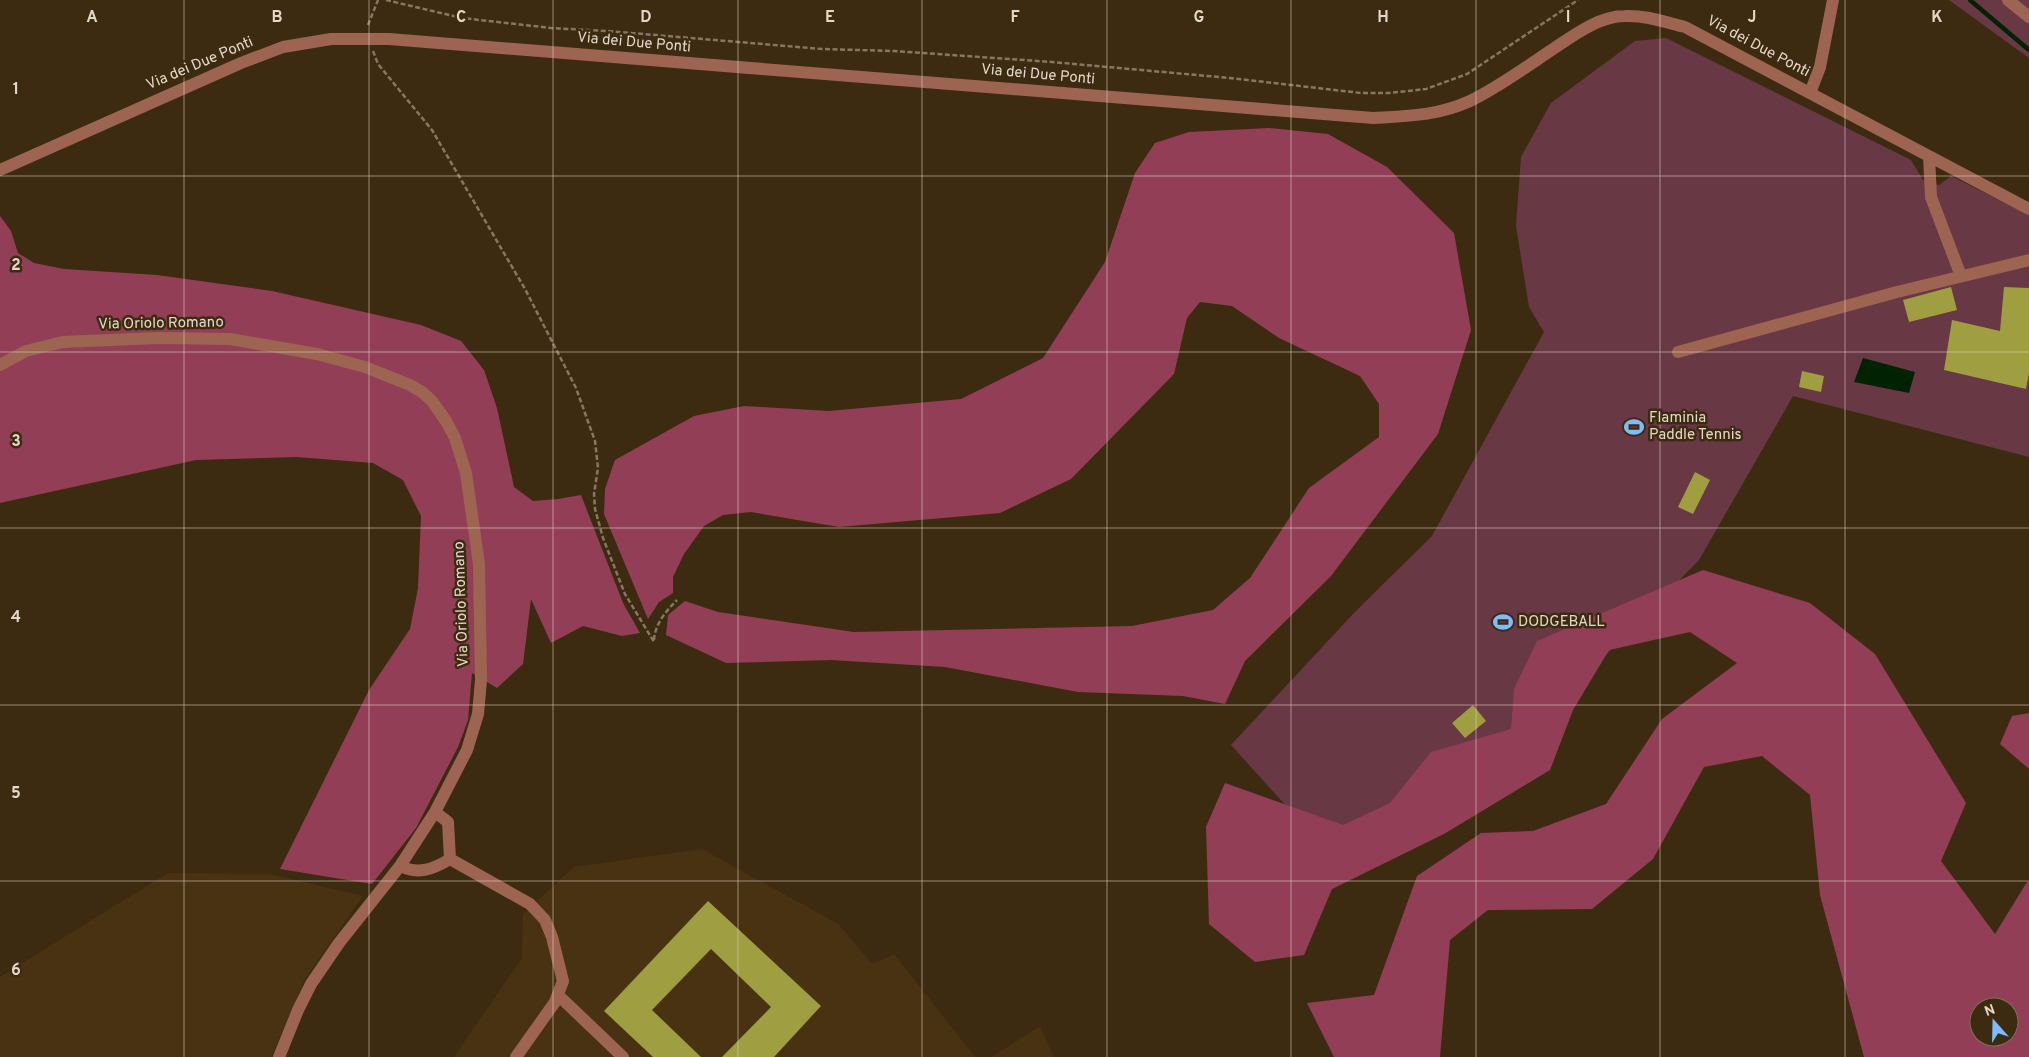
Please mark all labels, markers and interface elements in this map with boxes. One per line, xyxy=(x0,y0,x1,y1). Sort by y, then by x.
text: A xyxy=(86,8,98,28)
text: B xyxy=(271,8,283,28)
text: C xyxy=(456,8,466,28)
text: D xyxy=(640,8,652,28)
text: E xyxy=(825,8,835,28)
text: F xyxy=(1010,8,1020,28)
text: G xyxy=(1194,8,1204,28)
text: H xyxy=(1377,8,1389,28)
text: I xyxy=(1566,8,1570,28)
text: J xyxy=(1748,8,1756,28)
text: K xyxy=(1931,8,1943,28)
street label: Via dei Due Ponti xyxy=(1703,12,1813,82)
street label: Via dei Due Ponti xyxy=(576,29,692,57)
street label: Via dei Due Ponti xyxy=(144,33,256,95)
street label: Via dei Due Ponti xyxy=(980,61,1096,89)
text: 1 xyxy=(13,80,19,100)
text: 2 xyxy=(11,256,21,276)
street label: Via Oriolo Romano xyxy=(98,313,224,335)
place label: Flaminia Paddle Tennis xyxy=(1649,409,1742,445)
sports icon: Flaminia Paddle Tennis xyxy=(1623,416,1645,438)
text: 3 xyxy=(11,432,21,452)
street label: Via Oriolo Romano xyxy=(450,541,474,667)
text: 4 xyxy=(11,608,21,628)
sports icon: DODGEBALL xyxy=(1492,611,1514,633)
place label: DODGEBALL xyxy=(1518,613,1605,632)
text: 5 xyxy=(11,784,21,804)
text: 6 xyxy=(11,961,21,981)
north arrow xyxy=(1969,997,2019,1047)
text: N xyxy=(1982,1001,1998,1021)

